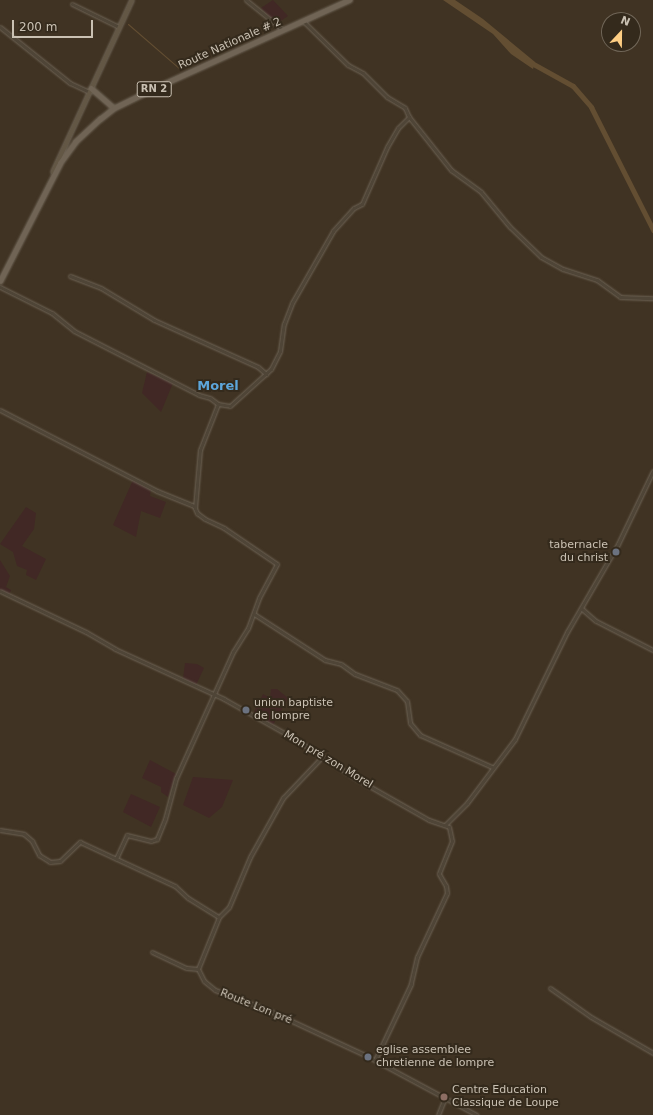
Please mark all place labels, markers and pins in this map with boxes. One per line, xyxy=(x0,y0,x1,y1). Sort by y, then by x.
place label: tabernacle du christ xyxy=(549,539,608,565)
marker: tabernacle du christ xyxy=(611,547,621,557)
place label: union baptiste de lompre xyxy=(254,697,333,723)
marker: union baptiste de lompre xyxy=(241,705,251,715)
place label: eglise assemblee chretienne de lompre xyxy=(376,1044,494,1070)
marker: eglise assemblee chretienne de lompre xyxy=(363,1052,373,1062)
place label: Centre Education Classique de Loupe xyxy=(452,1084,559,1110)
marker: Centre Education Classique de Loupe xyxy=(439,1092,449,1102)

